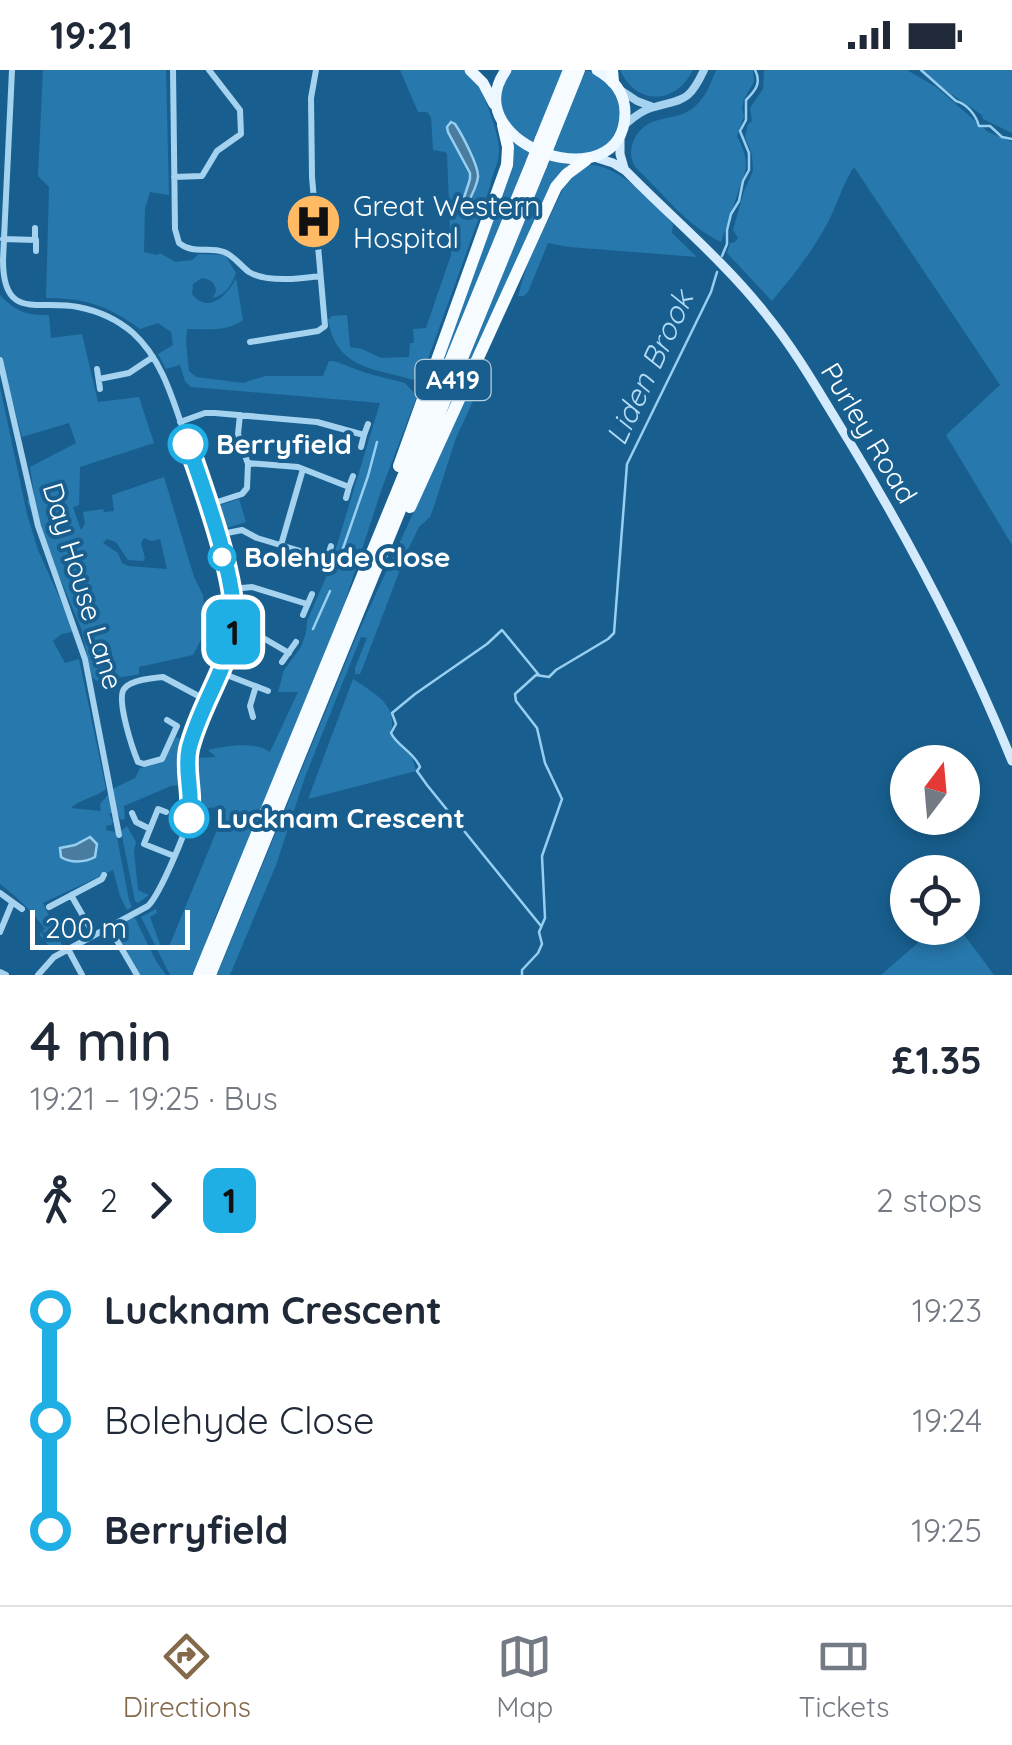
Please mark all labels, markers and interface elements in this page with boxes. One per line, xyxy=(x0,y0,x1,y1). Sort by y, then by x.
text: 19:21 xyxy=(50,11,133,59)
place label: Great Western Hospital xyxy=(353,188,540,255)
hospital icon: Great Western Hospital xyxy=(284,192,344,252)
water label: Liden Brook xyxy=(597,282,703,451)
street label: Purley Road xyxy=(814,356,925,510)
road number: A419 xyxy=(416,360,490,400)
marker: Berryfield xyxy=(169,425,207,463)
place label: Berryfield xyxy=(216,426,352,461)
street label: Day House Lane xyxy=(35,478,132,693)
place label: Bolehyde Close xyxy=(244,539,450,574)
marker: Bolehyde Close xyxy=(209,544,235,570)
line badge: 1 xyxy=(200,600,266,664)
text: 1 xyxy=(226,610,240,654)
north arrow xyxy=(890,745,980,835)
map controls xyxy=(890,745,980,945)
marker: Lucknam Crescent xyxy=(170,799,208,837)
place label: Lucknam Crescent xyxy=(216,800,465,835)
button: locate xyxy=(890,855,980,945)
scale bar xyxy=(30,905,190,950)
text: 200 m xyxy=(45,910,127,945)
text: 4 min xyxy=(30,1006,172,1075)
text: £1.35 xyxy=(892,1036,982,1084)
text: 19:21 – 19:25 · Bus xyxy=(30,1078,278,1118)
icon: walk xyxy=(30,1173,85,1228)
icon: forward xyxy=(133,1173,188,1228)
text: 1 xyxy=(223,1178,236,1222)
text: 2 xyxy=(100,1180,118,1220)
text: 2 stops xyxy=(876,1180,982,1220)
text: Lucknam Crescent xyxy=(104,1286,442,1334)
text: 19:23 xyxy=(912,1290,982,1330)
text: Bolehyde Close xyxy=(104,1396,375,1444)
text: 19:24 xyxy=(912,1400,982,1440)
text: Berryfield xyxy=(104,1506,288,1554)
text: 19:25 xyxy=(911,1510,982,1550)
tab: Directions xyxy=(123,1629,251,1724)
tab: Map xyxy=(496,1629,553,1724)
tab: Tickets xyxy=(799,1629,889,1724)

